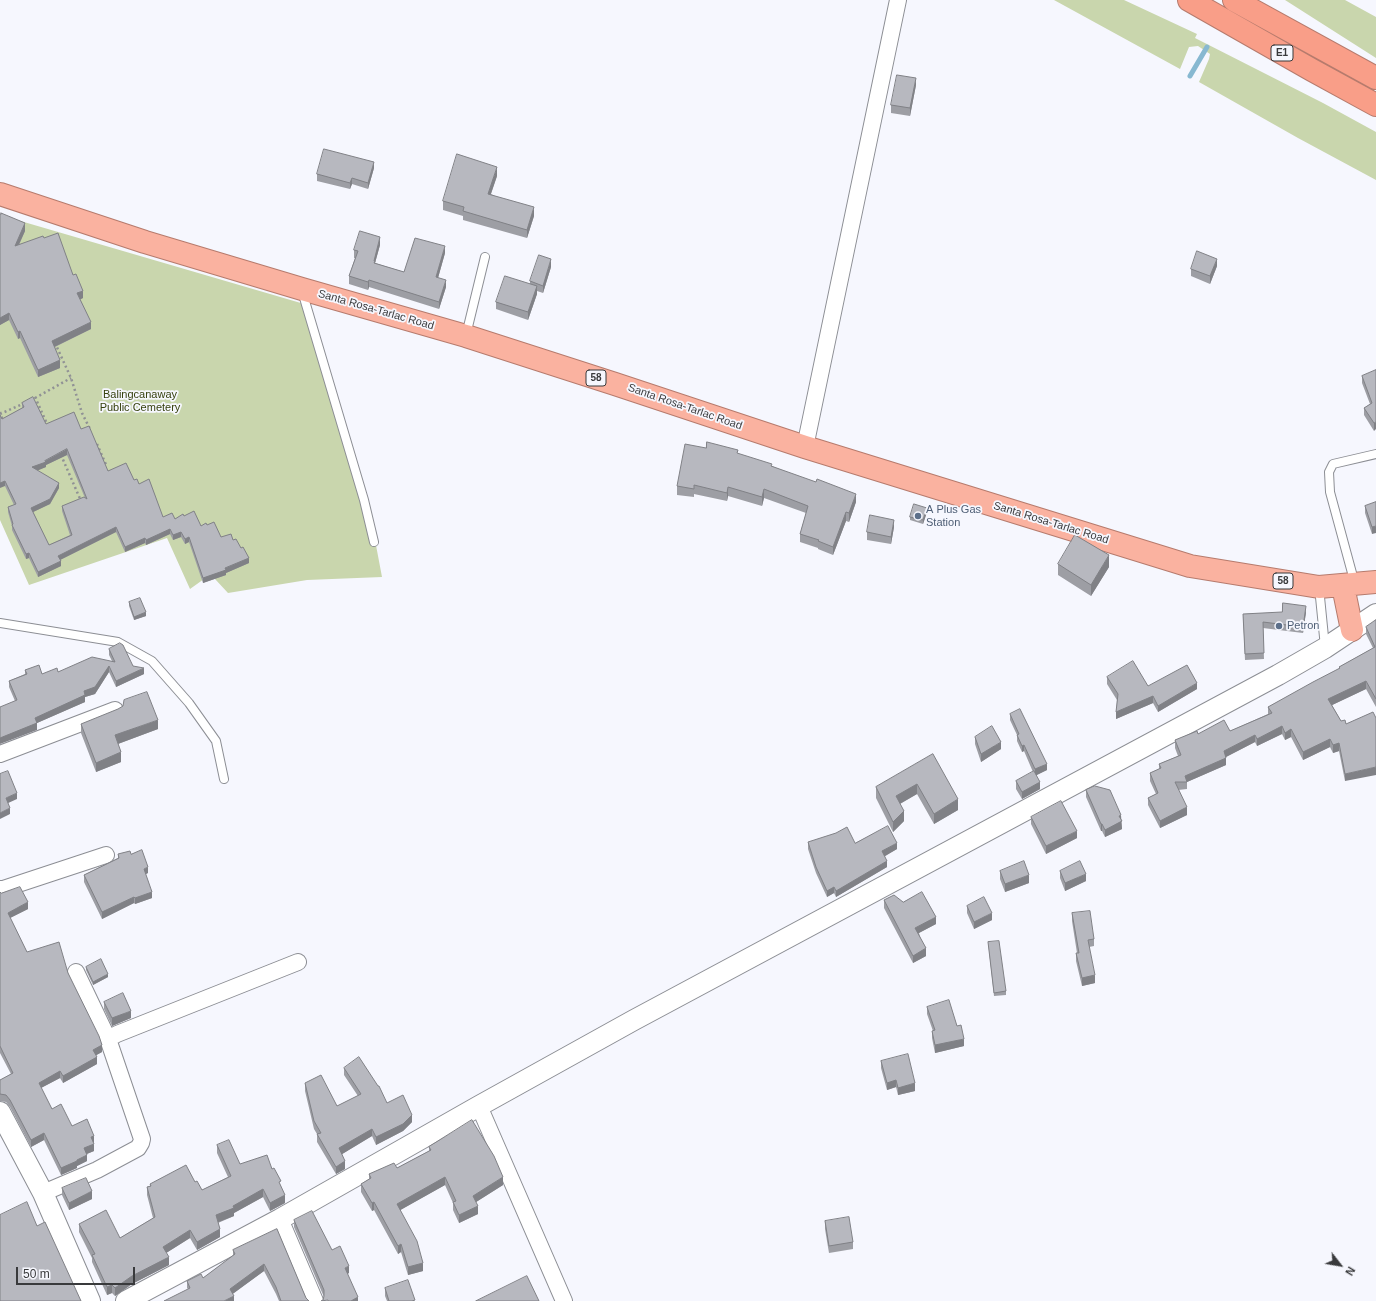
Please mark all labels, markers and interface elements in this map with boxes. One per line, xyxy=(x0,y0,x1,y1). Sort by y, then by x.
road number: E1 xyxy=(1271,45,1293,61)
street label: Santa Rosa-Tarlac Road xyxy=(317,287,435,333)
road number: 58 xyxy=(586,370,606,386)
street label: Santa Rosa-Tarlac Road xyxy=(626,381,744,433)
park label: Balingcanaway Public Cemetery xyxy=(100,388,180,414)
street label: Santa Rosa-Tarlac Road xyxy=(992,499,1110,547)
place label: A Plus Gas Station xyxy=(926,503,981,529)
marker: A Plus Gas Station xyxy=(913,511,923,521)
road number: 58 xyxy=(1273,573,1293,589)
place label: Petron xyxy=(1287,619,1319,633)
marker: Petron xyxy=(1274,621,1284,631)
north arrow xyxy=(1320,1245,1360,1285)
scale bar xyxy=(18,1259,137,1285)
text: N xyxy=(1343,1265,1357,1278)
text: 50 m xyxy=(23,1267,50,1281)

